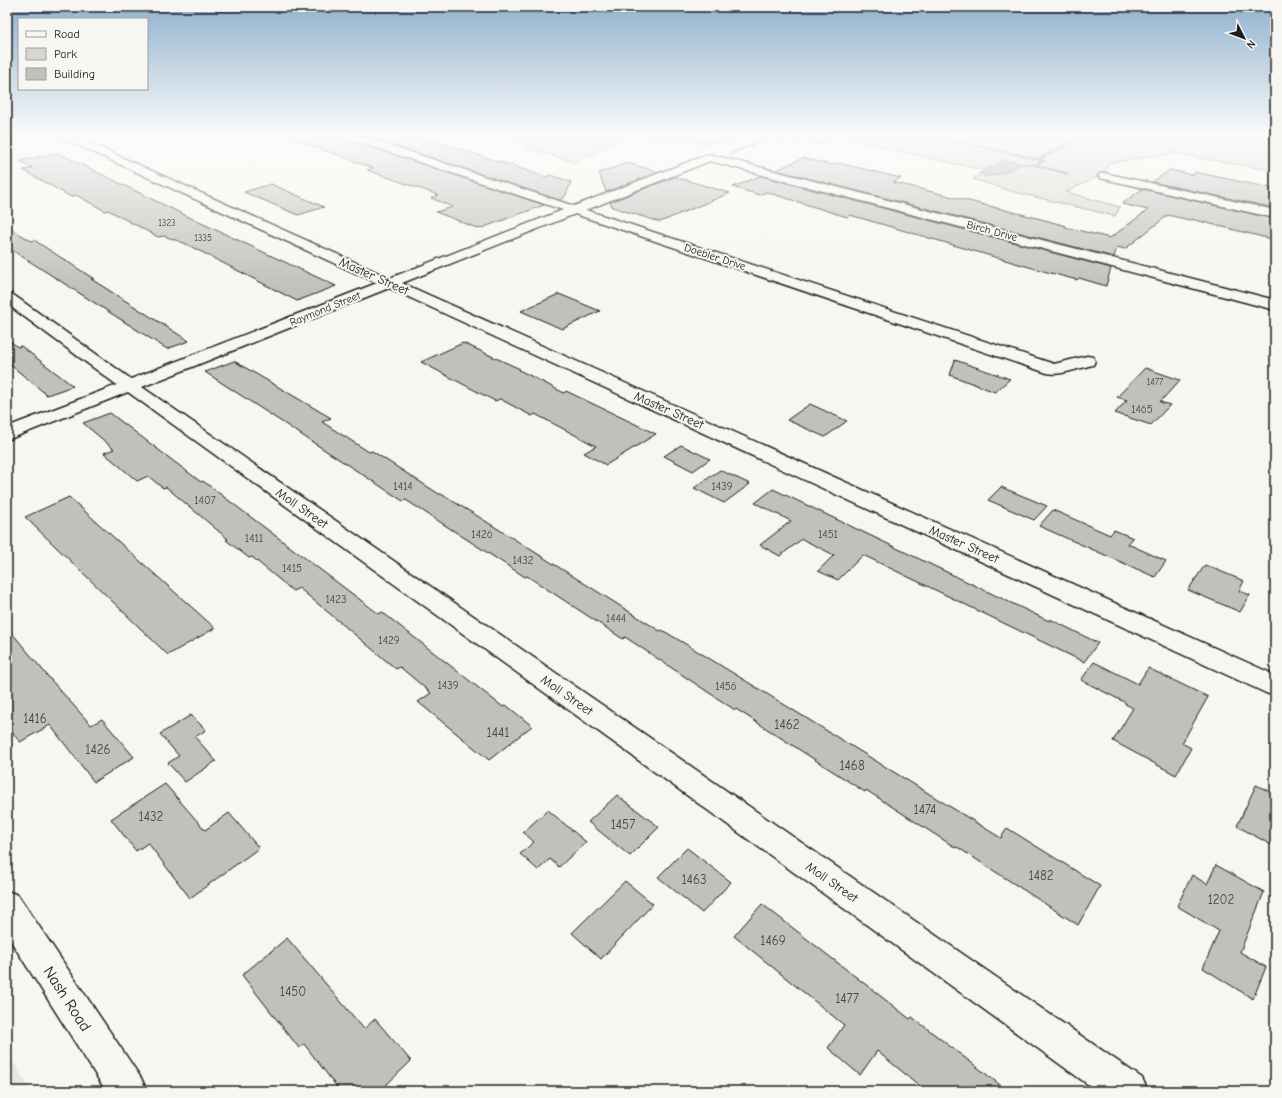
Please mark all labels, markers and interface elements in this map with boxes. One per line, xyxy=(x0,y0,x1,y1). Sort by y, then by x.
legend xyxy=(18,18,148,90)
north arrow xyxy=(1224,18,1264,58)
text: Road xyxy=(54,27,80,41)
text: N xyxy=(1244,37,1258,51)
text: Park xyxy=(54,47,77,61)
text: Building xyxy=(54,67,95,81)
house number: 1323 xyxy=(158,218,176,228)
street label: Birch Drive xyxy=(965,218,1019,244)
house number: 1335 xyxy=(194,233,212,243)
street label: Doebler Drive xyxy=(683,241,748,273)
street label: Master Street xyxy=(337,254,412,299)
street label: Raymond Street xyxy=(288,289,363,329)
house number: 1477 xyxy=(1147,377,1164,387)
street label: Master Street xyxy=(632,388,707,433)
house number: 1465 xyxy=(1131,403,1153,416)
house number: 1414 xyxy=(393,480,413,493)
house number: 1439 xyxy=(711,480,733,493)
street label: Moll Street xyxy=(273,485,332,532)
house number: 1407 xyxy=(194,494,216,507)
street label: Master Street xyxy=(927,522,1002,567)
house number: 1426 xyxy=(471,528,493,541)
house number: 1451 xyxy=(818,528,838,541)
house number: 1411 xyxy=(245,532,263,545)
house number: 1432 xyxy=(513,554,534,567)
house number: 1415 xyxy=(282,562,302,575)
house number: 1423 xyxy=(326,593,346,606)
house number: 1444 xyxy=(606,612,626,625)
house number: 1429 xyxy=(378,634,400,647)
street label: Moll Street xyxy=(538,672,597,719)
house number: 1439 xyxy=(437,679,459,692)
house number: 1456 xyxy=(715,680,737,693)
house number: 1416 xyxy=(23,711,47,726)
house number: 1462 xyxy=(774,717,800,732)
house number: 1441 xyxy=(487,725,509,740)
house number: 1426 xyxy=(85,742,111,757)
house number: 1468 xyxy=(839,758,865,773)
house number: 1474 xyxy=(914,802,936,817)
house number: 1432 xyxy=(139,809,164,824)
house number: 1457 xyxy=(611,817,635,832)
street label: Moll Street xyxy=(803,859,862,906)
house number: 1482 xyxy=(1029,868,1054,883)
house number: 1463 xyxy=(681,872,707,887)
house number: 1202 xyxy=(1208,892,1235,907)
house number: 1469 xyxy=(760,933,786,948)
street label: Nash Road xyxy=(39,963,95,1035)
house number: 1450 xyxy=(280,984,306,999)
house number: 1477 xyxy=(835,991,859,1006)

